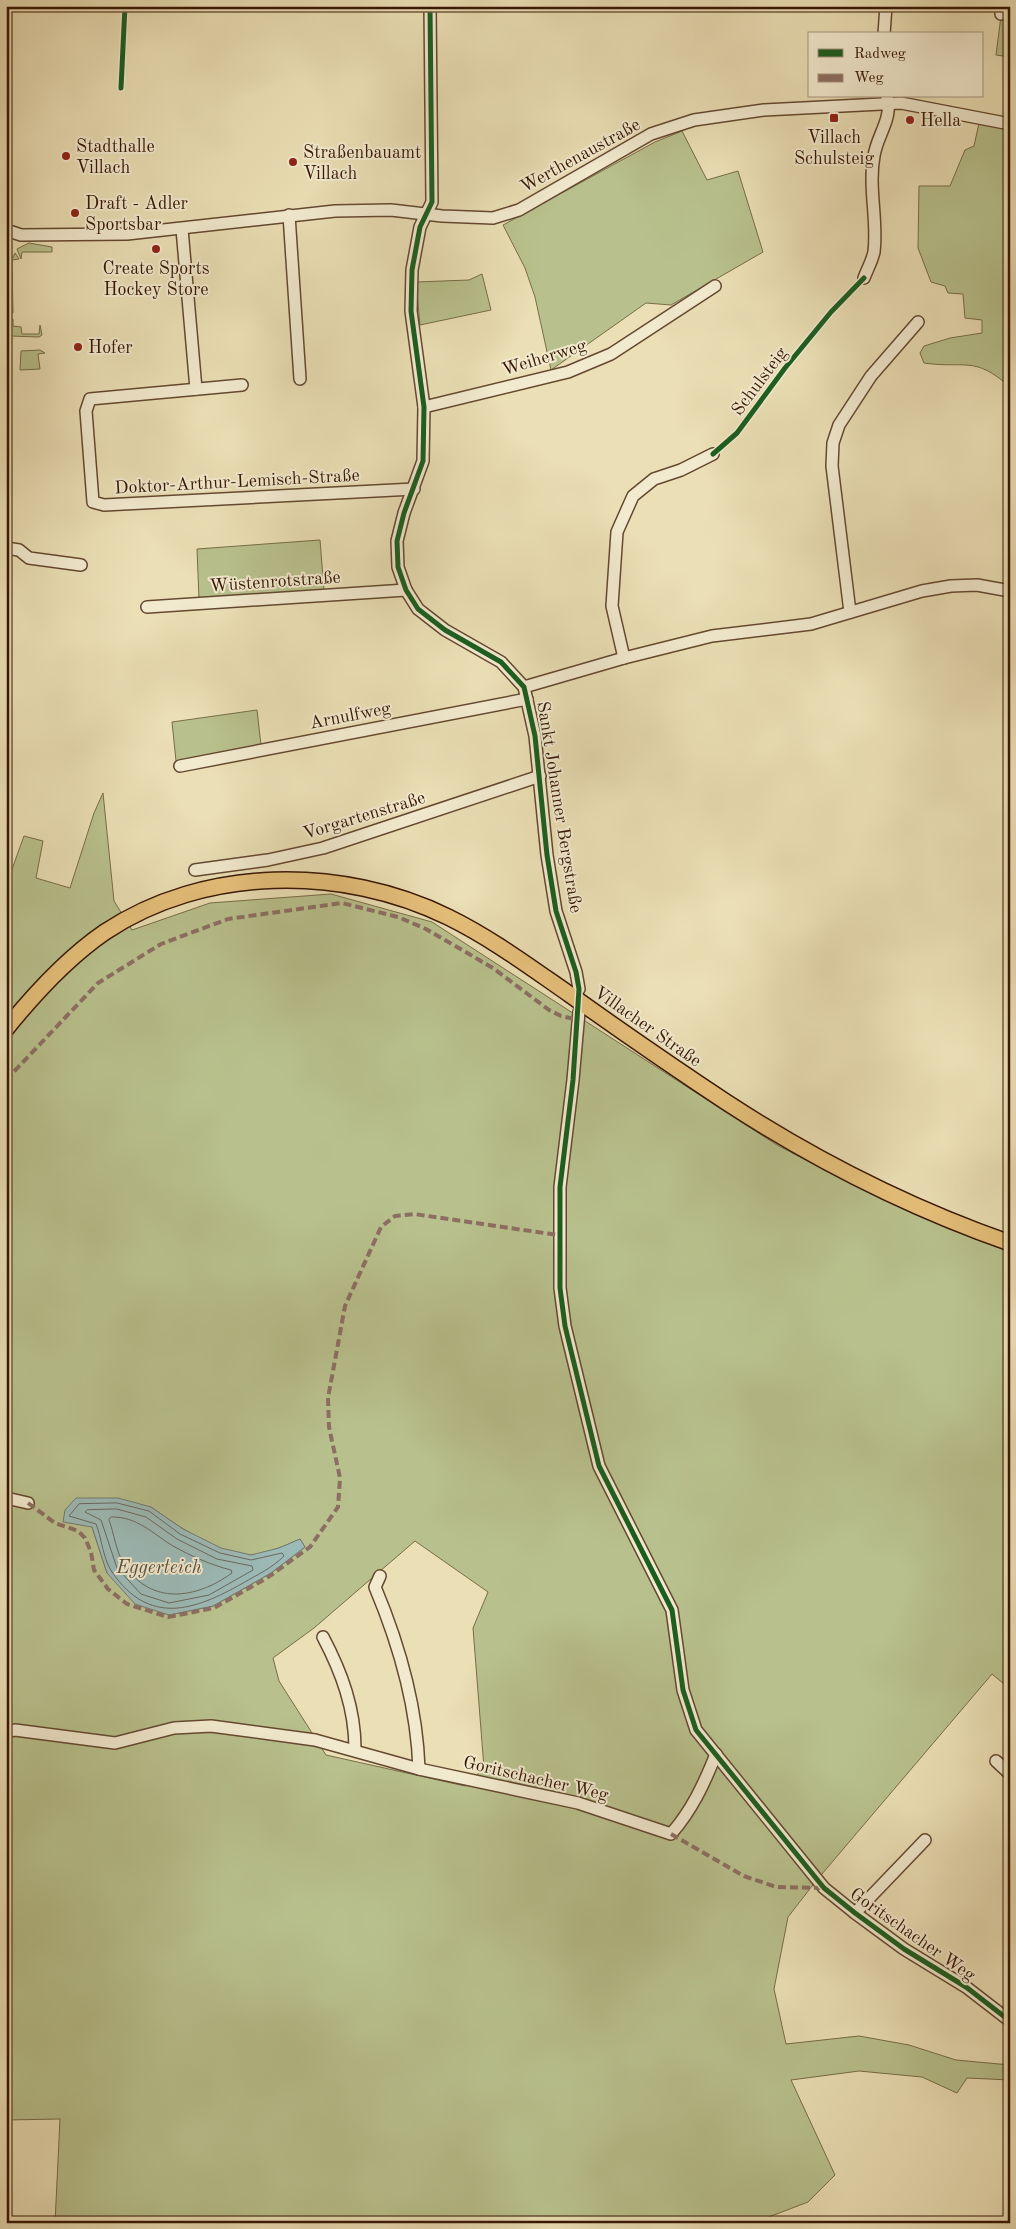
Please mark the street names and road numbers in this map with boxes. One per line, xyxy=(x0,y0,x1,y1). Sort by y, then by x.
street label: Werthenaustraße xyxy=(518,116,643,196)
street label: Weiherweg xyxy=(500,337,589,379)
street label: Schulsteig xyxy=(728,344,791,419)
street label: Doktor-Arthur-Lemisch-Straße xyxy=(114,467,360,497)
street label: Wüstenrotstraße xyxy=(209,568,341,596)
street label: Arnulfweg xyxy=(308,699,393,733)
street label: Sankt Johanner Bergstraße xyxy=(533,700,585,914)
street label: Vorgartenstraße xyxy=(301,789,428,843)
street label: Villacher Straße xyxy=(590,983,704,1070)
street label: Goritschacher Weg xyxy=(461,1753,610,1805)
street label: Goritschacher Weg xyxy=(846,1885,979,1985)

